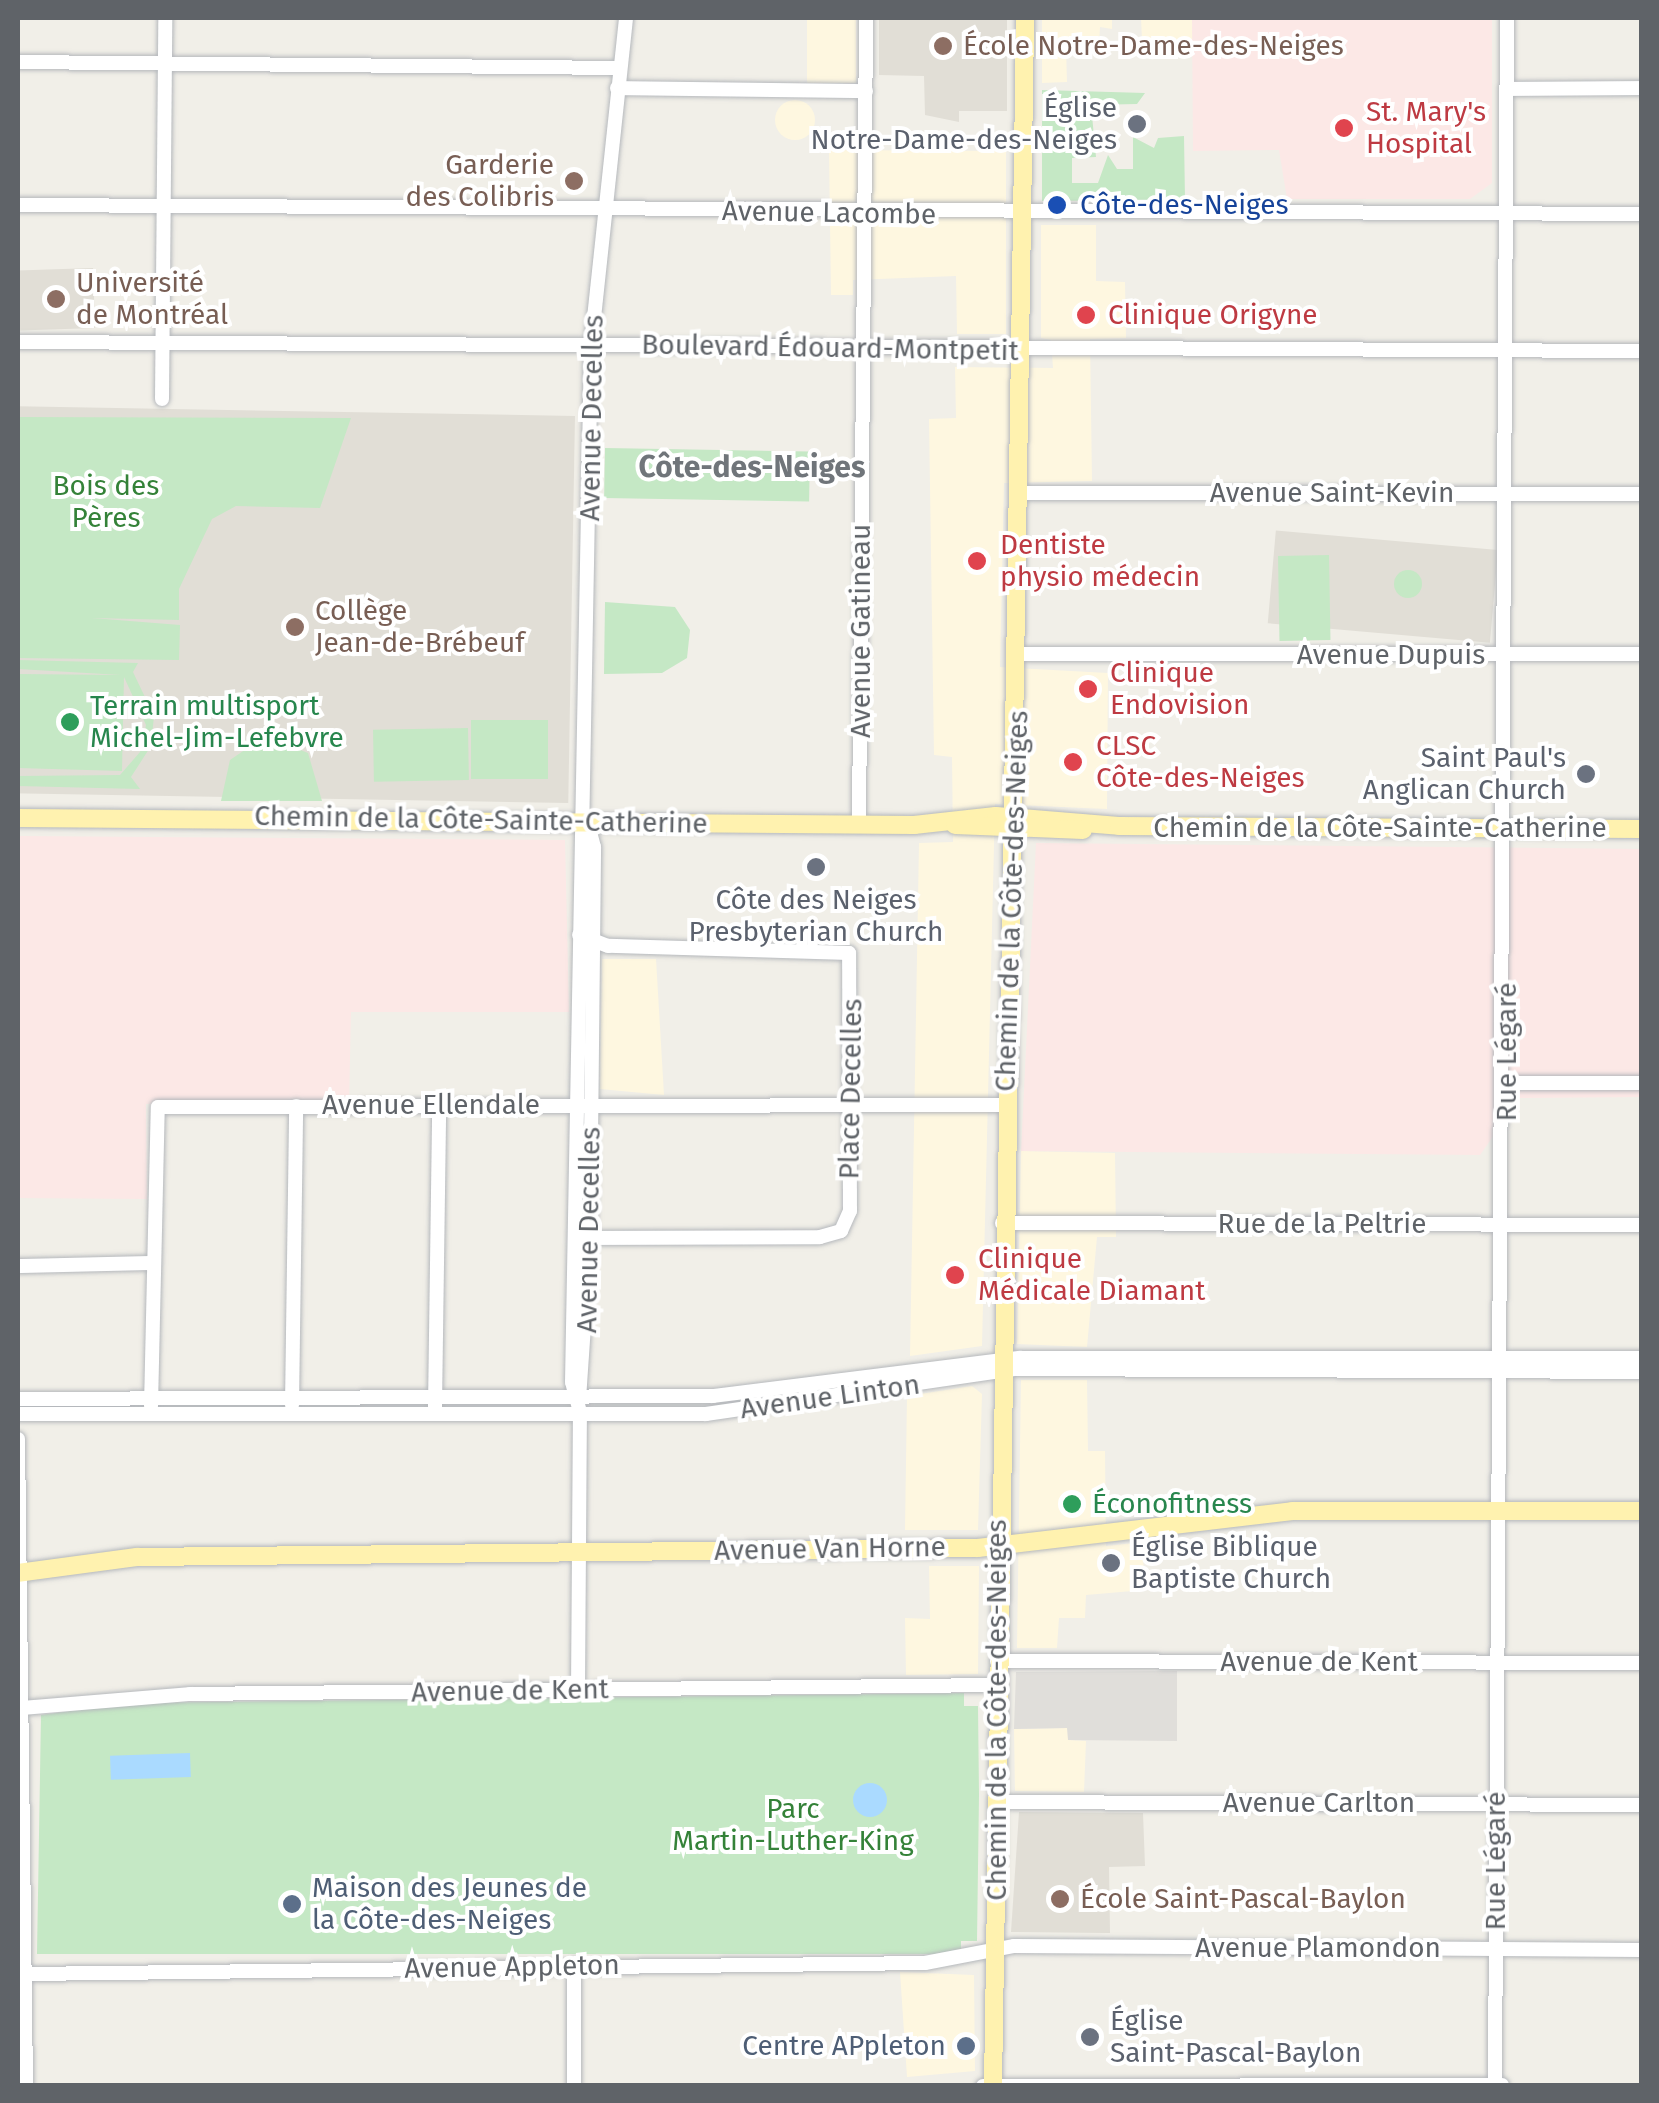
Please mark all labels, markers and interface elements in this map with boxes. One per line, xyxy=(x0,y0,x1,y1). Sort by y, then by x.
place label: École Notre-Dame-des-Neiges xyxy=(963,29,1344,63)
marker: École Notre-Dame-des-Neiges xyxy=(932,35,954,57)
place label: Église Notre-Dame-des-Neiges xyxy=(811,91,1117,157)
place label: St. Mary's Hospital xyxy=(1366,95,1486,161)
marker: Église Notre-Dame-des-Neiges xyxy=(1126,113,1148,135)
marker: St. Mary's Hospital xyxy=(1331,115,1357,141)
place label: Garderie des Colibris xyxy=(406,148,554,214)
marker: Garderie des Colibris xyxy=(563,170,585,192)
place label: Côte-des-Neiges xyxy=(1080,188,1289,222)
marker: Côte-des-Neiges xyxy=(1044,192,1070,218)
street label: Avenue Lacombe xyxy=(722,194,936,232)
place label: Université de Montréal xyxy=(76,266,228,332)
marker: Université de Montréal xyxy=(45,288,67,310)
place label: Clinique Origyne xyxy=(1108,298,1318,332)
marker: Clinique Origyne xyxy=(1073,302,1099,328)
street label: Avenue Decelles xyxy=(573,315,611,521)
street label: Boulevard Édouard-Montpetit xyxy=(641,328,1019,368)
district label: Côte-des-Neiges xyxy=(639,449,865,485)
park label: Bois des Pères xyxy=(53,469,159,535)
street label: Avenue Saint-Kevin xyxy=(1210,476,1454,510)
street label: Avenue Gatineau xyxy=(844,524,878,738)
place label: Dentiste physio médecin xyxy=(1000,528,1200,594)
marker: Dentiste physio médecin xyxy=(964,548,990,574)
place label: Collège Jean-de-Brébeuf xyxy=(315,594,525,660)
marker: Collège Jean-de-Brébeuf xyxy=(284,616,306,638)
street label: Avenue Dupuis xyxy=(1297,638,1485,672)
place label: Clinique Endovision xyxy=(1110,656,1249,722)
marker: Clinique Endovision xyxy=(1075,676,1101,702)
place label: Terrain multisport Michel-Jim-Lefebvre xyxy=(90,689,344,755)
street label: Chemin de la Côte-des-Neiges xyxy=(989,710,1035,1092)
marker: Terrain multisport Michel-Jim-Lefebvre xyxy=(59,711,81,733)
place label: CLSC Côte-des-Neiges xyxy=(1096,729,1305,795)
place label: Saint Paul's Anglican Church xyxy=(1363,741,1566,807)
marker: CLSC Côte-des-Neiges xyxy=(1060,749,1086,775)
marker: Saint Paul's Anglican Church xyxy=(1575,763,1597,785)
street label: Chemin de la Côte-Sainte-Catherine xyxy=(254,799,708,841)
street label: Chemin de la Côte-Sainte-Catherine xyxy=(1153,811,1607,845)
marker: Côte des Neiges Presbyterian Church xyxy=(805,856,827,878)
place label: Côte des Neiges Presbyterian Church xyxy=(689,883,943,949)
street label: Rue Légaré xyxy=(1490,983,1524,1121)
street label: Place Decelles xyxy=(833,998,869,1180)
street label: Avenue Ellendale xyxy=(322,1088,540,1122)
street label: Avenue Decelles xyxy=(570,1127,608,1333)
street label: Rue de la Peltrie xyxy=(1217,1207,1427,1241)
place label: Clinique Médicale Diamant xyxy=(978,1242,1205,1308)
marker: Clinique Médicale Diamant xyxy=(942,1262,968,1288)
street label: Avenue Linton xyxy=(738,1368,922,1426)
place label: Éconofitness xyxy=(1092,1487,1252,1521)
marker: Éconofitness xyxy=(1061,1493,1083,1515)
street label: Chemin de la Côte-des-Neiges xyxy=(980,1519,1014,1901)
street label: Avenue Van Horne xyxy=(714,1530,946,1568)
place label: Église Biblique Baptiste Church xyxy=(1131,1530,1331,1596)
marker: Église Biblique Baptiste Church xyxy=(1100,1552,1122,1574)
street label: Avenue de Kent xyxy=(1220,1645,1418,1679)
street label: Avenue de Kent xyxy=(411,1672,609,1710)
street label: Avenue Carlton xyxy=(1223,1786,1415,1820)
park label: Parc Martin-Luther-King xyxy=(672,1792,914,1858)
street label: Rue Légaré xyxy=(1479,1792,1513,1930)
place label: Maison des Jeunes de la Côte-des-Neiges xyxy=(312,1871,587,1937)
place label: École Saint-Pascal-Baylon xyxy=(1080,1882,1406,1916)
marker: École Saint-Pascal-Baylon xyxy=(1049,1888,1071,1910)
marker: Maison des Jeunes de la Côte-des-Neiges xyxy=(281,1893,303,1915)
street label: Avenue Plamondon xyxy=(1195,1931,1441,1965)
street label: Avenue Appleton xyxy=(404,1948,620,1986)
place label: Église Saint-Pascal-Baylon xyxy=(1110,2004,1362,2070)
marker: Église Saint-Pascal-Baylon xyxy=(1079,2026,1101,2048)
place label: Centre APpleton xyxy=(742,2029,946,2063)
marker: Centre APpleton xyxy=(955,2035,977,2057)

